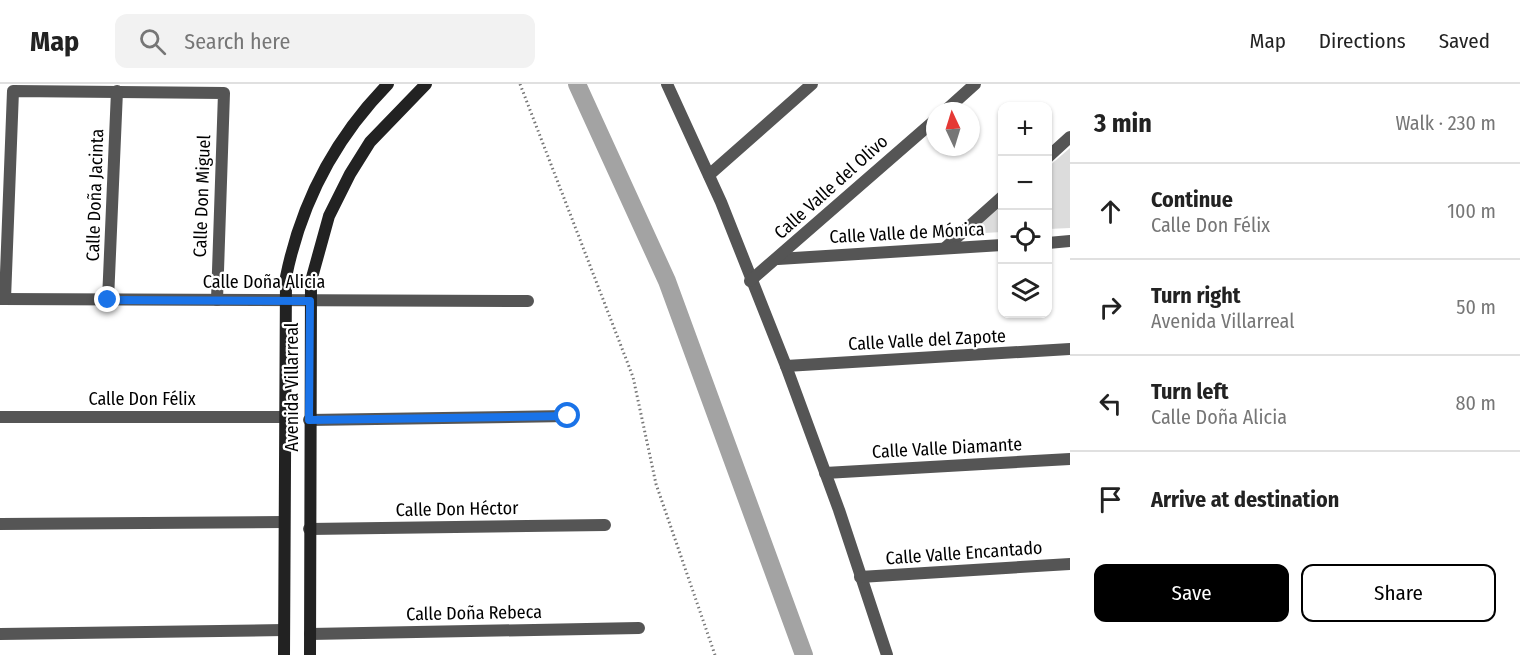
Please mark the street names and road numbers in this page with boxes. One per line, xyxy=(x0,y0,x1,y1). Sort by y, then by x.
street label: Calle Doña Jacinta xyxy=(82,128,108,262)
street label: Calle Valle del Olivo xyxy=(770,130,892,244)
street label: Calle Don Miguel xyxy=(189,134,215,258)
street label: Calle Valle de Mónica xyxy=(829,218,985,248)
street label: Calle Doña Alicia xyxy=(203,271,325,293)
street label: Avenida Villarreal xyxy=(281,322,303,452)
street label: Calle Valle del Zapote xyxy=(848,325,1007,355)
street label: Calle Don Félix xyxy=(88,388,196,410)
street label: Calle Valle Diamante xyxy=(871,433,1023,463)
street label: Calle Don Héctor xyxy=(395,497,519,521)
street label: Calle Valle Encantado xyxy=(885,537,1043,569)
street label: Calle Doña Rebeca xyxy=(406,601,542,625)

